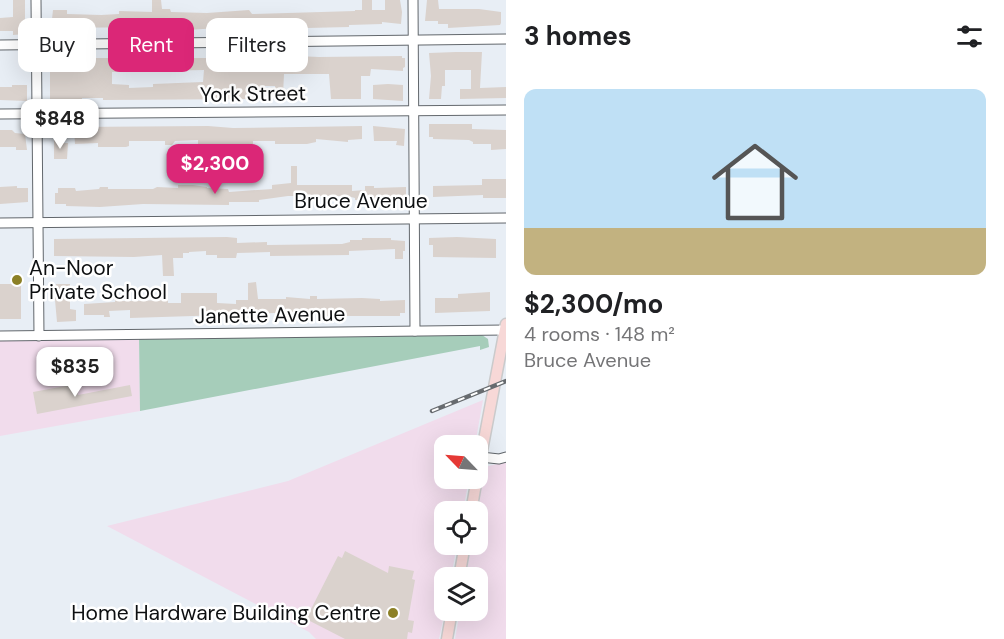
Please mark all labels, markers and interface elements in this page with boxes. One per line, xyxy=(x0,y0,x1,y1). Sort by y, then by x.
chip: Buy xyxy=(18,18,96,72)
chip: Rent xyxy=(108,18,194,72)
chip: Filters xyxy=(206,18,308,72)
text: 3 homes xyxy=(524,19,632,53)
icon: filters xyxy=(953,20,986,53)
street label: York Street xyxy=(200,79,306,109)
pin: $848 xyxy=(24,99,96,150)
text: $848 xyxy=(35,105,85,131)
icon: home xyxy=(701,128,809,236)
pin: $2,300 xyxy=(166,144,264,195)
text: $2,300 xyxy=(181,150,249,176)
street label: Bruce Avenue xyxy=(294,187,428,215)
place label: An-Noor Private School xyxy=(29,254,167,306)
marker: An-Noor Private School xyxy=(10,273,24,287)
text: $2,300/mo xyxy=(524,287,663,321)
street label: Janette Avenue xyxy=(194,300,346,330)
text: 4 rooms · 148 m² xyxy=(524,321,675,347)
pin: $835 xyxy=(39,347,111,398)
text: Bruce Avenue xyxy=(524,347,651,373)
text: $835 xyxy=(50,353,100,379)
north arrow xyxy=(434,435,488,489)
map controls xyxy=(434,435,488,621)
button: locate xyxy=(434,501,488,555)
button: layers xyxy=(434,567,488,621)
place label: Home Hardware Building Centre xyxy=(71,599,381,627)
marker: Home Hardware Building Centre xyxy=(386,606,400,620)

